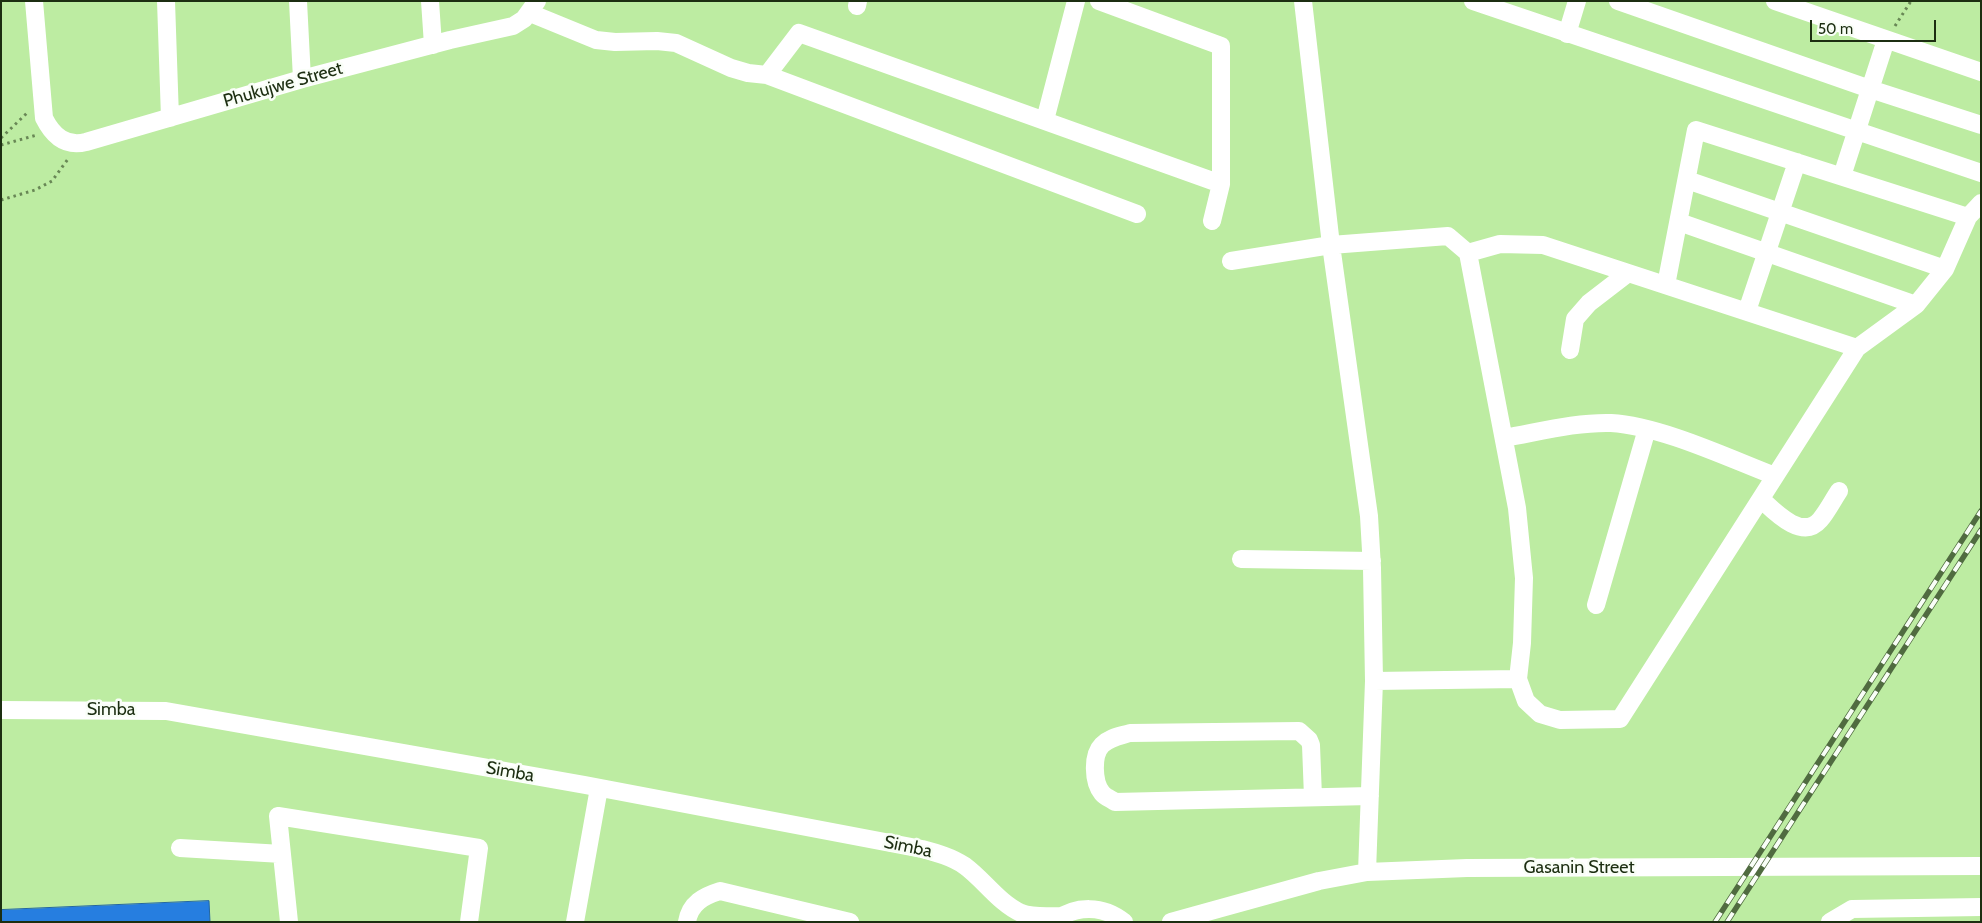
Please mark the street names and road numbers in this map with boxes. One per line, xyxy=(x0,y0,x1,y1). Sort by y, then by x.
street label: Phukujwe Street xyxy=(221,58,345,112)
street label: Simba xyxy=(87,699,135,721)
street label: Simba xyxy=(484,757,536,787)
street label: Simba xyxy=(882,831,934,863)
street label: Gasanin Street xyxy=(1523,857,1635,879)

